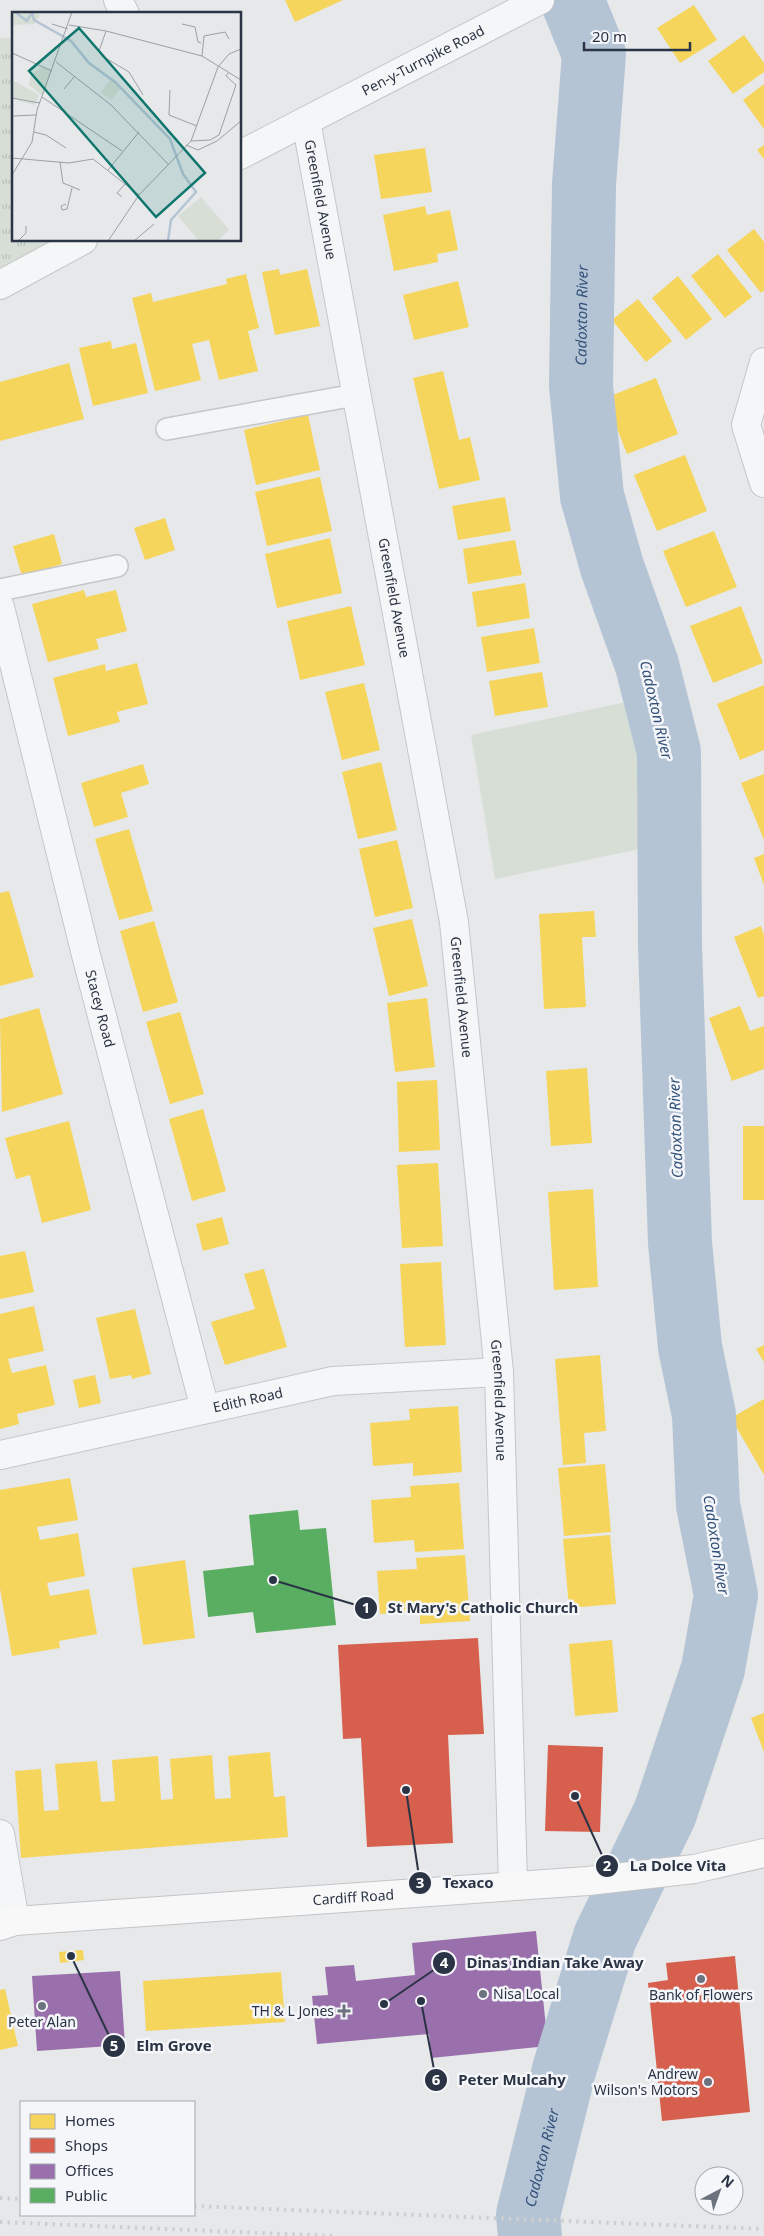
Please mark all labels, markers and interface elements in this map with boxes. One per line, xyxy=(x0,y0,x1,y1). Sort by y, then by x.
inset map xyxy=(12,12,241,241)
street label: Pen-y-Turnpike Road xyxy=(358,20,487,100)
scale bar xyxy=(584,20,690,52)
text: 20 m xyxy=(592,26,627,46)
street label: Greenfield Avenue xyxy=(301,138,341,261)
water label: Cadoxton River xyxy=(570,264,592,366)
street label: Greenfield Avenue xyxy=(374,536,415,659)
water label: Cadoxton River xyxy=(636,658,678,762)
street label: Greenfield Avenue xyxy=(447,936,478,1059)
street label: Stacey Road xyxy=(81,968,120,1049)
water label: Cadoxton River xyxy=(663,1076,687,1179)
street label: Greenfield Avenue xyxy=(487,1339,511,1461)
street label: Edith Road xyxy=(211,1382,285,1416)
water label: Cadoxton River xyxy=(699,1494,735,1597)
callout: St Mary's Catholic Church xyxy=(353,1593,589,1623)
text: 1 xyxy=(362,1597,370,1617)
text: St Mary's Catholic Church xyxy=(388,1597,578,1617)
callout: La Dolce Vita xyxy=(594,1851,736,1881)
text: 2 xyxy=(603,1855,612,1875)
text: La Dolce Vita xyxy=(630,1855,726,1875)
callout: Texaco xyxy=(408,1868,504,1898)
text: 3 xyxy=(416,1872,424,1892)
text: Texaco xyxy=(442,1872,494,1892)
street label: Cardiff Road xyxy=(312,1885,395,1909)
callout: Dinas Indian Take Away xyxy=(431,1948,653,1978)
text: 4 xyxy=(440,1952,449,1972)
text: Dinas Indian Take Away xyxy=(466,1952,644,1972)
marker: Bank of Flowers xyxy=(695,1973,707,1985)
place label: Nisa Local xyxy=(493,1984,559,2003)
place label: Bank of Flowers xyxy=(649,1985,753,2004)
marker: Nisa Local xyxy=(477,1988,489,2000)
marker: Peter Alan xyxy=(36,2000,48,2012)
place label: TH & L Jones xyxy=(252,2001,334,2020)
marker: TH & L Jones xyxy=(338,2005,350,2017)
place label: Peter Alan xyxy=(8,2012,76,2031)
callout: Elm Grove xyxy=(101,2031,222,2061)
text: 5 xyxy=(110,2035,118,2055)
text: Elm Grove xyxy=(136,2035,212,2055)
place label: Andrew Wilson's Motors xyxy=(594,2064,698,2099)
callout: Peter Mulcahy xyxy=(424,2065,576,2095)
text: 6 xyxy=(432,2069,441,2089)
text: Peter Mulcahy xyxy=(458,2069,566,2089)
marker: Andrew Wilson's Motors xyxy=(702,2076,714,2088)
legend xyxy=(20,2101,195,2216)
water label: Cadoxton River xyxy=(519,2105,563,2209)
text: Homes xyxy=(65,2110,115,2130)
text: Shops xyxy=(65,2135,108,2155)
text: Offices xyxy=(65,2160,114,2180)
north arrow xyxy=(694,2166,744,2216)
text: N xyxy=(717,2170,738,2192)
text: Public xyxy=(65,2185,108,2205)

